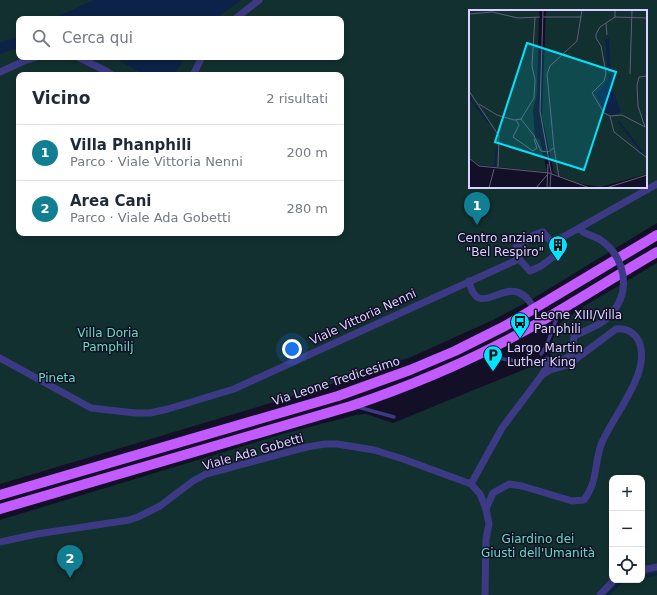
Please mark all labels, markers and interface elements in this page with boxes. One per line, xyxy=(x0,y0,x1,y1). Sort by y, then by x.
inset map xyxy=(469,10,647,188)
search box xyxy=(16,16,344,60)
icon: search xyxy=(30,27,52,49)
text: Cerca qui xyxy=(62,29,133,47)
text: Vicino xyxy=(32,88,90,108)
text: 2 risultati xyxy=(266,91,328,106)
text: Villa Phanphili xyxy=(70,136,191,154)
text: 1 xyxy=(40,145,50,160)
text: 200 m xyxy=(286,145,328,160)
text: Parco · Viale Vittoria Nenni xyxy=(70,154,243,169)
text: Area Cani xyxy=(70,192,151,210)
pin: 1 xyxy=(464,192,490,225)
text: 2 xyxy=(40,201,50,216)
text: 280 m xyxy=(286,201,328,216)
text: Parco · Viale Ada Gobetti xyxy=(70,210,231,225)
place label: Centro anziani "Bel Respiro" xyxy=(457,231,544,259)
building icon: Centro anziani "Bel Respiro" xyxy=(547,234,569,262)
street label: Viale Vittoria Nenni xyxy=(308,286,418,348)
place label: Leone XIII/Villa Panphili xyxy=(534,308,622,336)
bus stop icon: Leone XIII/Villa Panphili xyxy=(509,311,531,339)
park label: Villa Doria Pamphilj xyxy=(77,326,139,354)
your location xyxy=(282,339,302,359)
place label: Largo Martin Luther King xyxy=(507,341,583,369)
parking icon: Largo Martin Luther King xyxy=(482,344,504,372)
street label: Via Leone Tredicesimo xyxy=(270,354,402,408)
park label: Pineta xyxy=(38,371,76,385)
street label: Viale Ada Gobetti xyxy=(201,431,305,473)
map controls xyxy=(609,475,645,583)
button: + xyxy=(609,475,645,511)
button: − xyxy=(609,511,645,547)
park label: Giardino dei Giusti dell'Umanità xyxy=(481,532,595,560)
pin: 2 xyxy=(57,545,83,578)
button: locate xyxy=(609,547,645,583)

